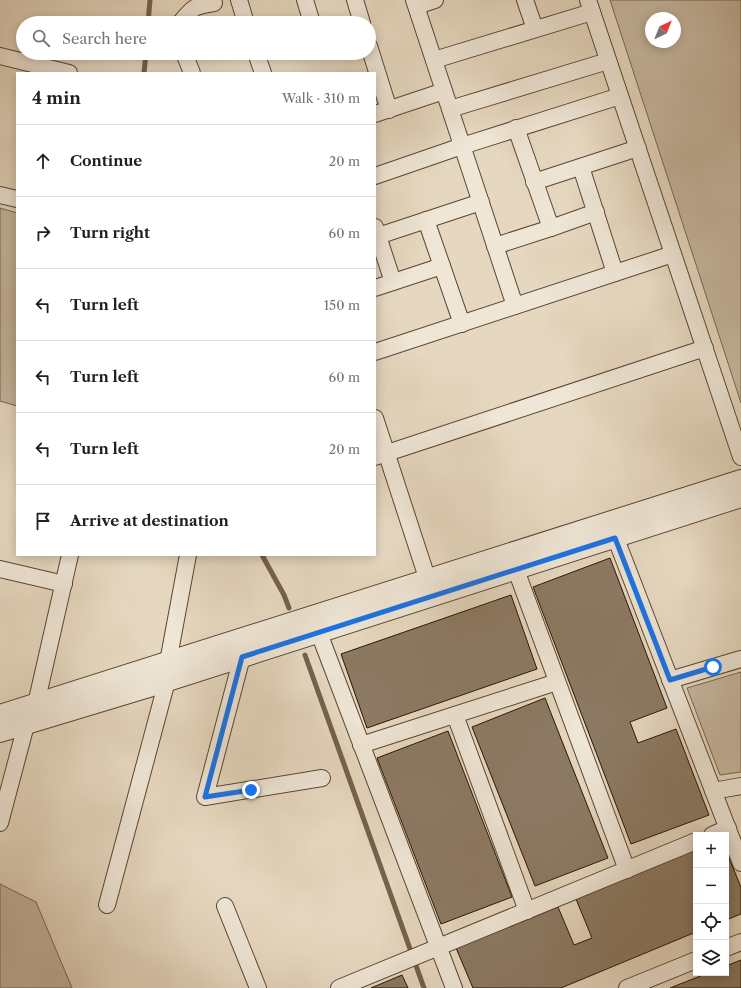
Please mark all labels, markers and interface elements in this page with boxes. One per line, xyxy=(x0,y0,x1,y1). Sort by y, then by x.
north arrow xyxy=(645,12,681,48)
search box xyxy=(16,16,376,60)
icon: search xyxy=(30,27,52,49)
text: Search here xyxy=(62,29,147,48)
text: 4 min xyxy=(32,88,81,108)
text: Walk · 310 m xyxy=(282,90,360,106)
icon: ahead xyxy=(32,150,54,172)
text: Continue xyxy=(70,151,142,170)
text: 20 m xyxy=(329,153,360,169)
icon: right xyxy=(32,222,54,244)
text: Turn right xyxy=(70,223,150,242)
text: 60 m xyxy=(329,225,360,241)
icon: left xyxy=(32,294,54,316)
text: Turn left xyxy=(70,295,139,314)
text: 150 m xyxy=(324,297,360,313)
icon: left xyxy=(32,366,54,388)
text: Turn left xyxy=(70,367,139,386)
text: 60 m xyxy=(329,369,360,385)
icon: left xyxy=(32,438,54,460)
text: Turn left xyxy=(70,439,139,458)
text: 20 m xyxy=(329,441,360,457)
icon: arrive xyxy=(32,510,54,532)
text: Arrive at destination xyxy=(70,511,229,530)
route start xyxy=(704,658,722,676)
route end xyxy=(242,781,260,799)
map controls xyxy=(693,832,729,976)
button: + xyxy=(693,832,729,868)
button: − xyxy=(693,868,729,904)
button: locate xyxy=(693,904,729,940)
button: layers xyxy=(693,940,729,976)

